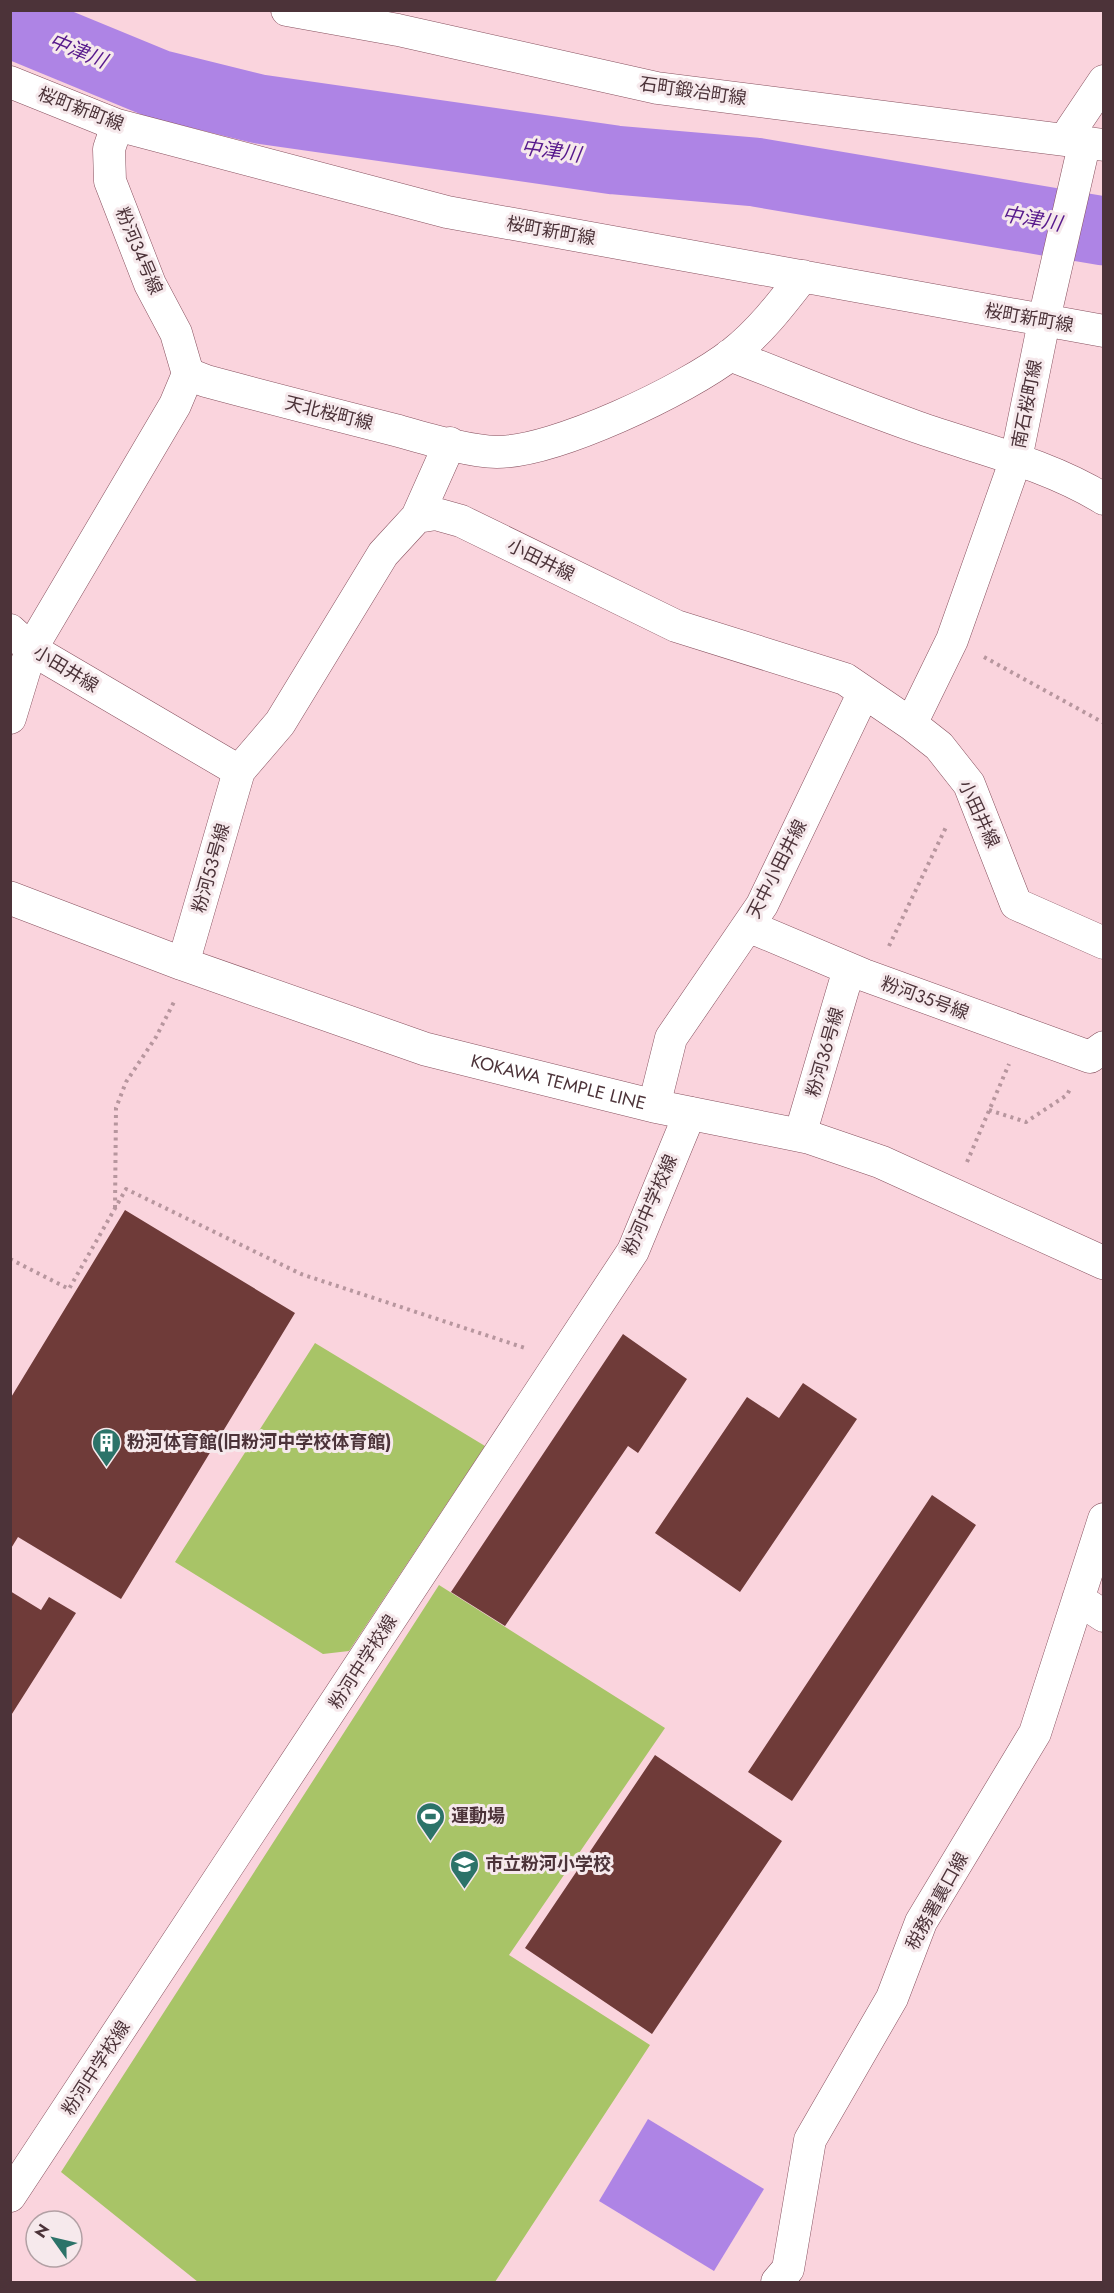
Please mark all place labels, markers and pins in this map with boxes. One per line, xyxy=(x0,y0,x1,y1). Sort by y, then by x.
building icon: 粉河体育館(旧粉河中学校体育館) xyxy=(90,1426,122,1468)
place label: 粉河体育館(旧粉河中学校体育館) xyxy=(127,1429,391,1455)
sports icon: 運動場 xyxy=(414,1800,446,1842)
place label: 運動場 xyxy=(451,1803,505,1829)
school or university icon: 市立粉河小学校 xyxy=(448,1848,480,1890)
place label: 市立粉河小学校 xyxy=(485,1851,611,1877)

